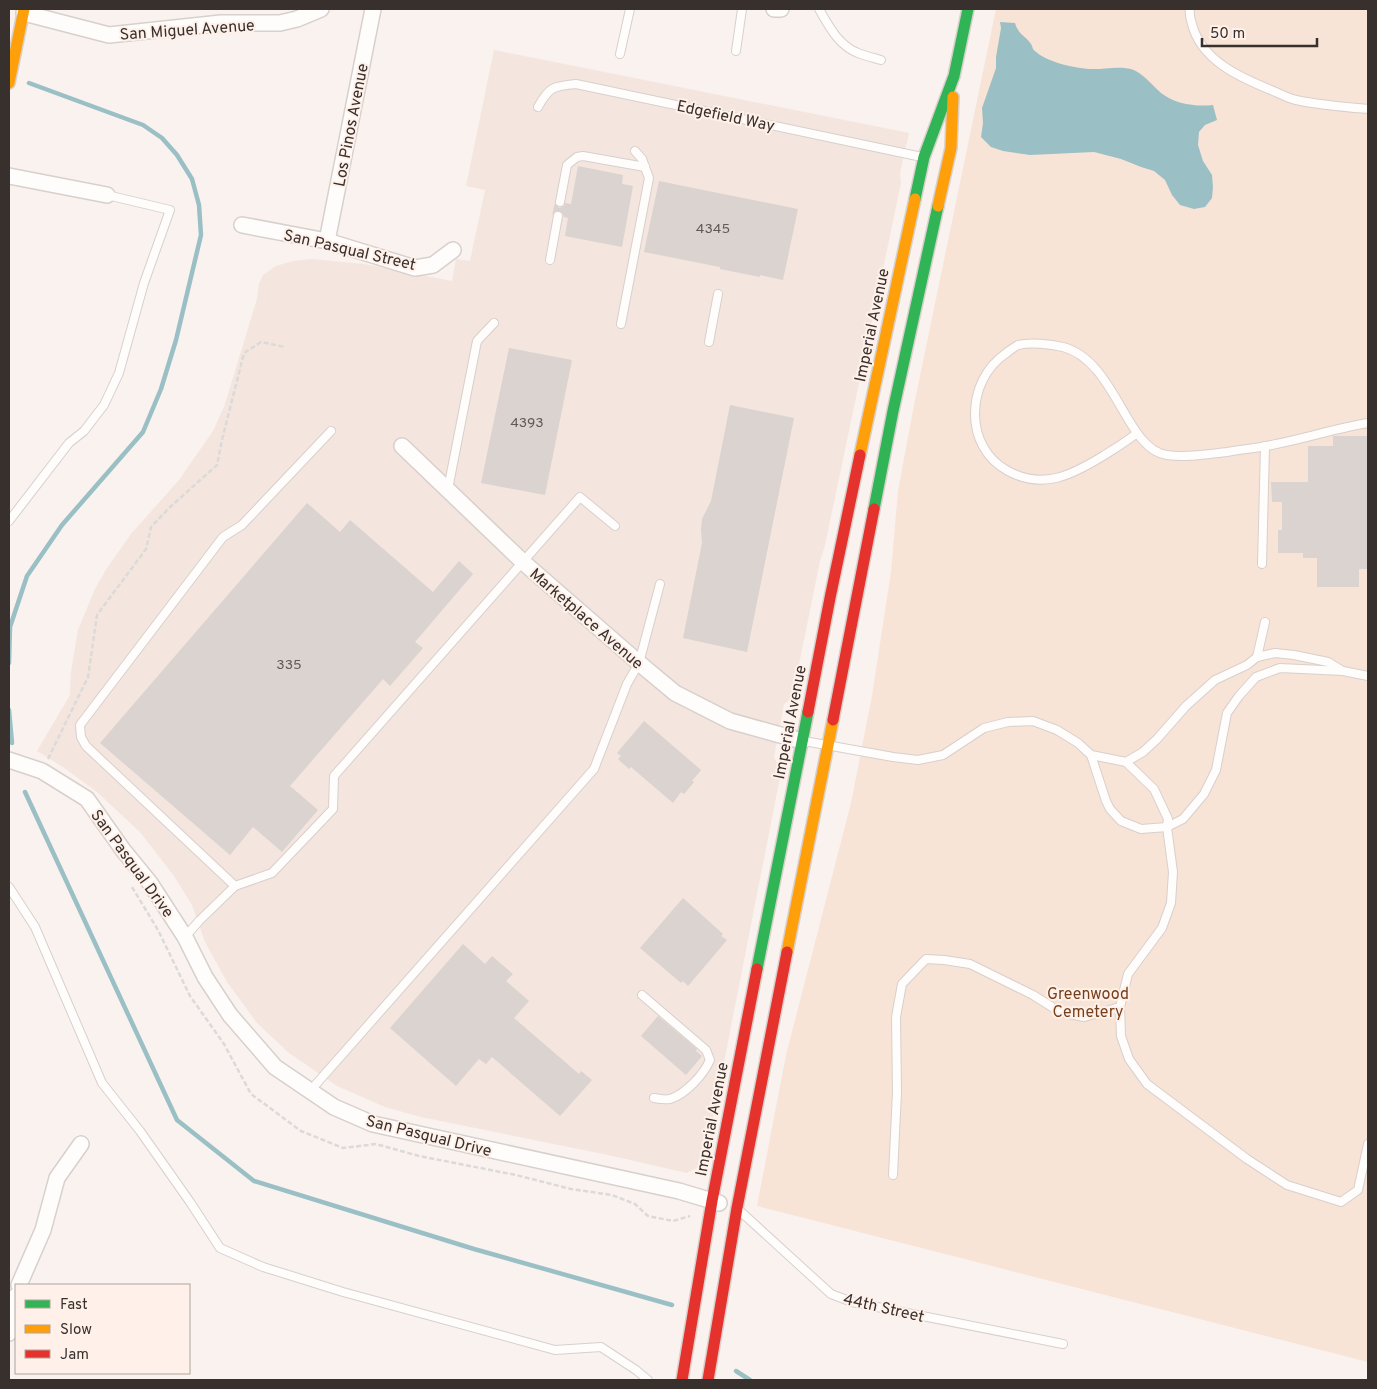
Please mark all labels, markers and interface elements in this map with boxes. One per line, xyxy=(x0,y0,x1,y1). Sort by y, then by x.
scale bar xyxy=(1202,15,1317,47)
street label: San Miguel Avenue xyxy=(119,16,255,46)
text: 50 m xyxy=(1210,25,1245,44)
street label: Los Pinos Avenue xyxy=(330,62,374,189)
street label: Edgefield Way xyxy=(675,97,776,137)
house number: 4345 xyxy=(696,221,730,238)
street label: San Pasqual Street xyxy=(282,226,418,276)
street label: Imperial Avenue xyxy=(851,267,895,384)
house number: 4393 xyxy=(510,415,544,432)
street label: Marketplace Avenue xyxy=(525,565,647,674)
house number: 335 xyxy=(276,657,302,674)
street label: Imperial Avenue xyxy=(770,664,812,781)
street label: San Pasqual Drive xyxy=(85,806,177,922)
park label: Greenwood Cemetery xyxy=(1047,985,1129,1023)
street label: Imperial Avenue xyxy=(692,1061,734,1178)
street label: San Pasqual Drive xyxy=(364,1112,493,1162)
legend xyxy=(15,1284,190,1374)
street label: 44th Street xyxy=(841,1290,926,1328)
text: Fast xyxy=(60,1296,88,1315)
text: Slow xyxy=(60,1321,92,1340)
text: Jam xyxy=(60,1346,89,1365)

